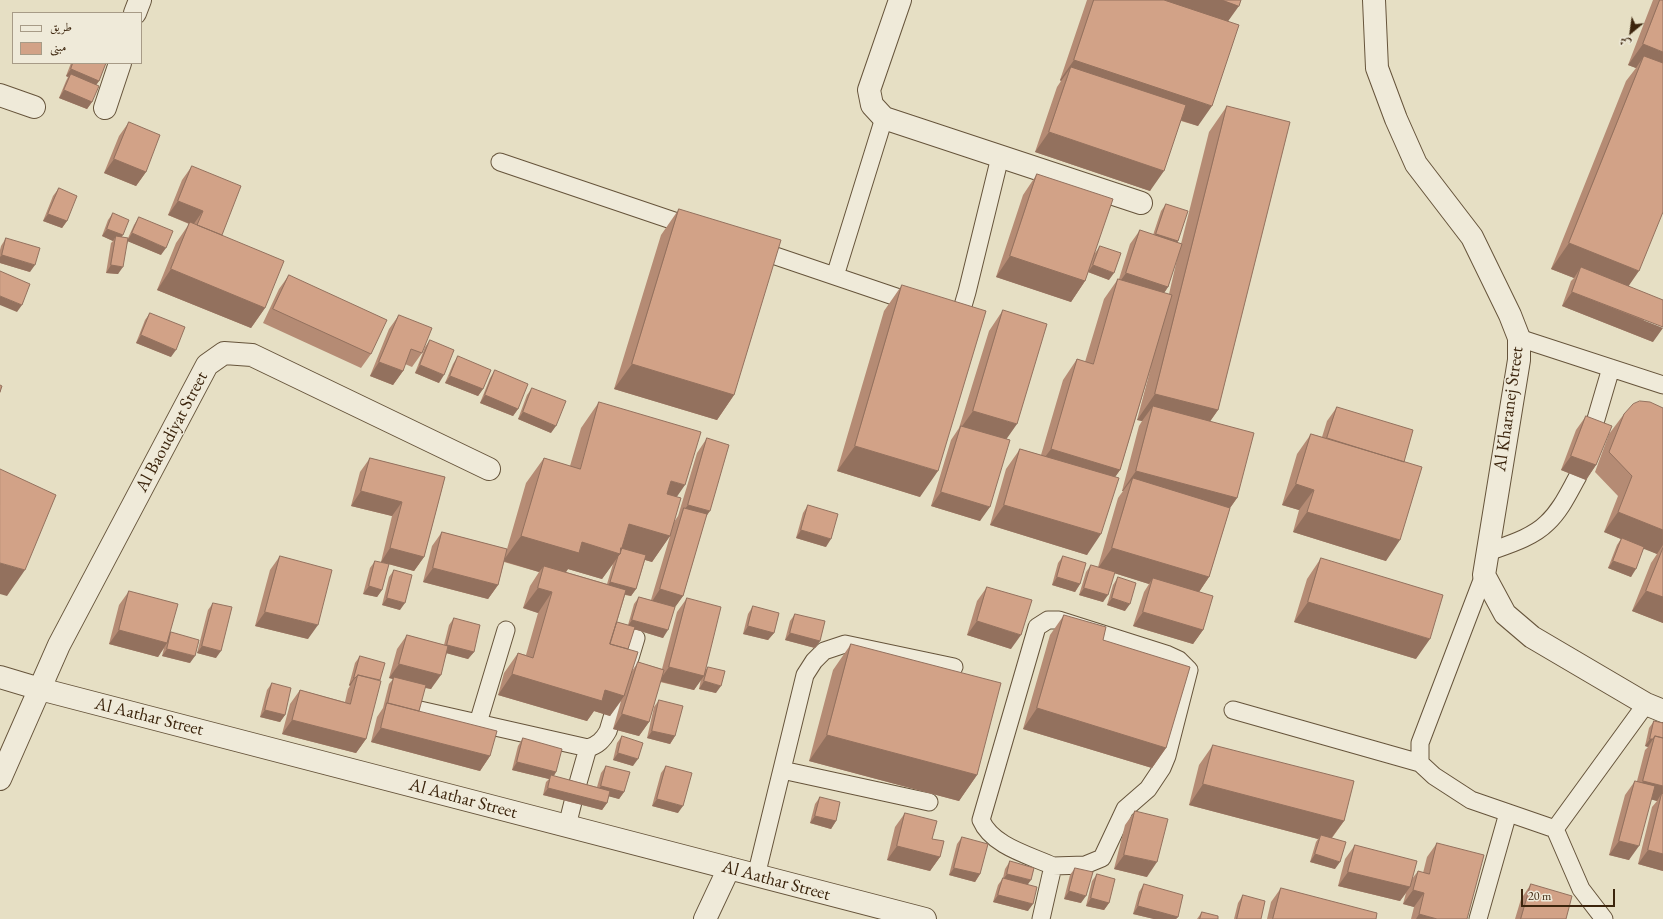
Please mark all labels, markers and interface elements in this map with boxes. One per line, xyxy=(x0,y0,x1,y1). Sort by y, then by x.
legend xyxy=(12,12,142,64)
north arrow xyxy=(1611,12,1651,52)
text: طريق xyxy=(50,19,72,35)
text: ش xyxy=(1617,34,1633,51)
text: مبنى xyxy=(50,39,66,55)
street label: Al Kharanej Street xyxy=(1490,345,1528,473)
street label: Al Baoudiyat Street xyxy=(131,368,213,496)
street label: Al Aathar Street xyxy=(92,693,206,741)
street label: Al Aathar Street xyxy=(406,774,520,824)
street label: Al Aathar Street xyxy=(719,856,833,906)
scale bar xyxy=(1523,881,1617,907)
text: 20 m xyxy=(1528,888,1551,904)

